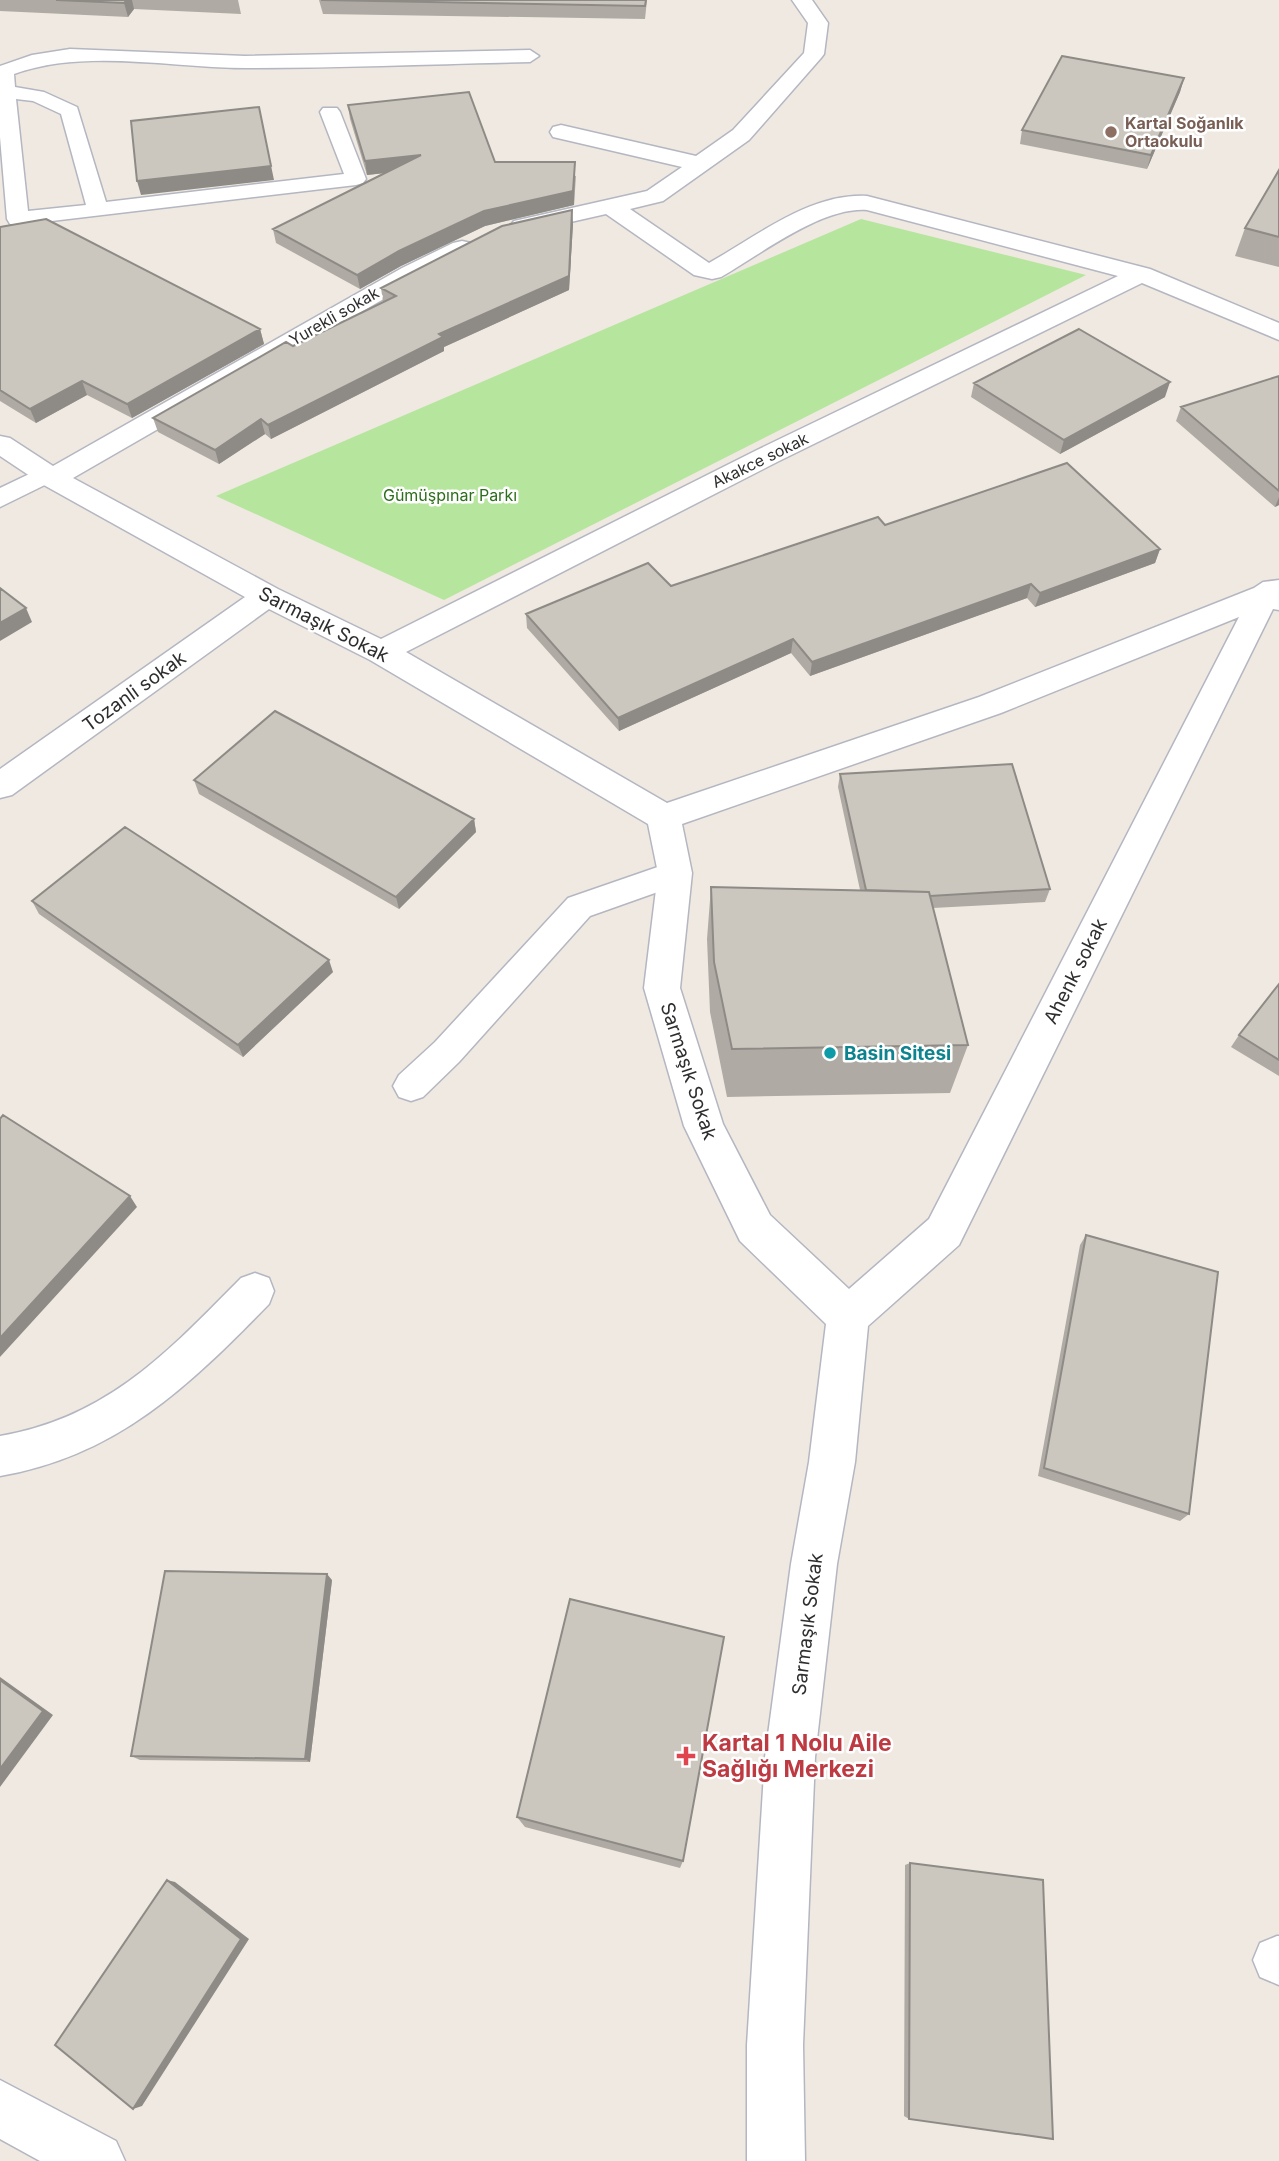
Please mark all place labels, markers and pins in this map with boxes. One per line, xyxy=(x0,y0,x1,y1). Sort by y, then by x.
place label: Kartal Soğanlık Ortaokulu xyxy=(1125,113,1244,151)
marker: Kartal Soğanlık Ortaokulu xyxy=(1103,124,1119,140)
place label: Basin Sitesi xyxy=(844,1042,951,1065)
marker: Basin Sitesi xyxy=(822,1045,838,1061)
place label: Kartal 1 Nolu Aile Sağlığı Merkezi xyxy=(702,1729,892,1783)
marker: Kartal 1 Nolu Aile Sağlığı Merkezi xyxy=(676,1746,696,1766)

